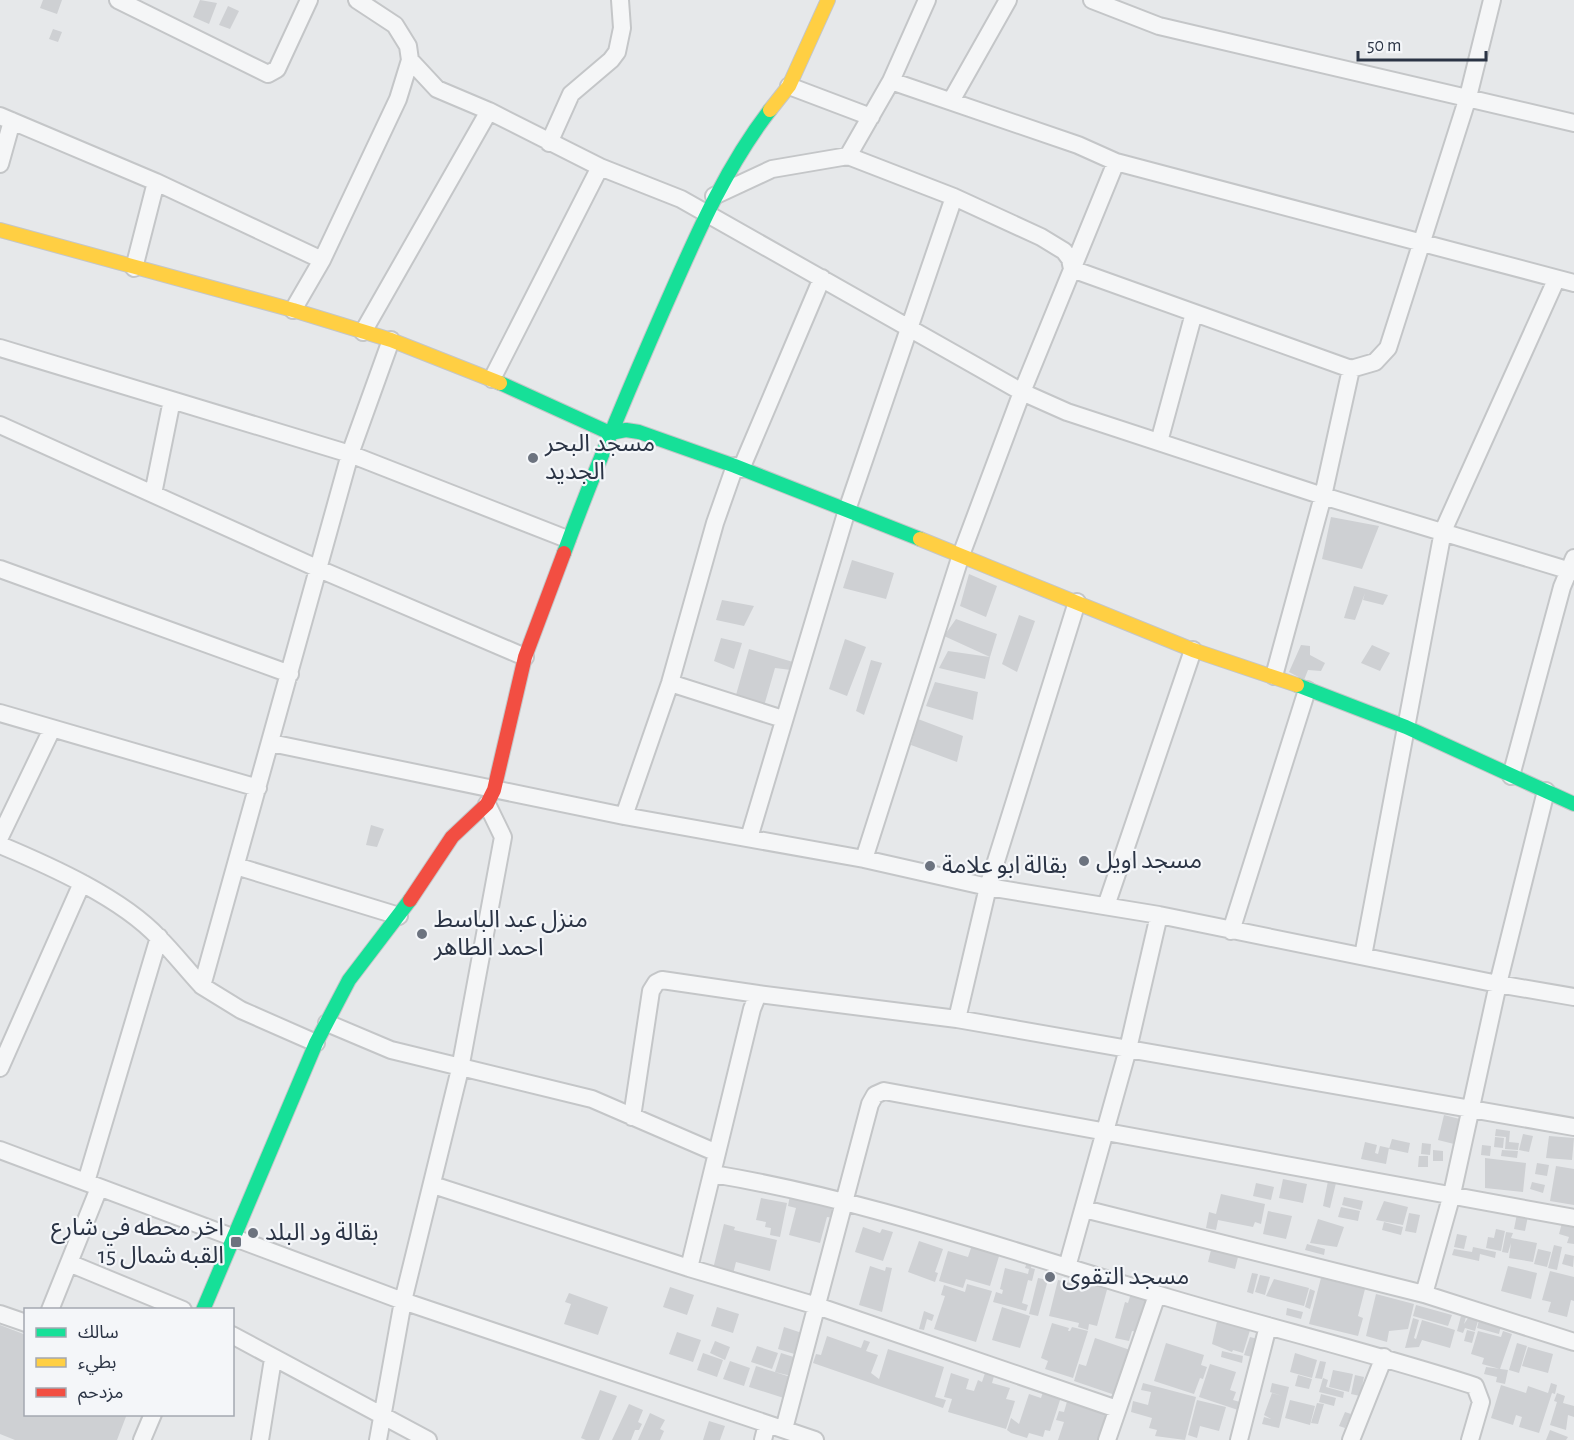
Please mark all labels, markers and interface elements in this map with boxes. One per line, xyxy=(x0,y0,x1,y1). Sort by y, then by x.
scale bar xyxy=(1358,24,1486,62)
text: 50 m xyxy=(1367,37,1401,55)
place label: مسجد البحر الجديد xyxy=(544,432,655,484)
marker: مسجد البحر الجديد xyxy=(526,451,540,465)
place label: مسجد اويل xyxy=(1096,849,1202,874)
place label: بقالة ابو علامة xyxy=(942,854,1067,879)
marker: مسجد اويل xyxy=(1077,854,1091,868)
marker: بقالة ابو علامة xyxy=(923,859,937,873)
place label: منزل عبد الباسط احمد الطاهر xyxy=(433,908,588,961)
marker: منزل عبد الباسط احمد الطاهر xyxy=(415,927,429,941)
place label: اخر محطه في شارع 15 القبه شمال xyxy=(51,1216,224,1269)
place label: بقالة ود البلد xyxy=(265,1221,378,1246)
marker: بقالة ود البلد xyxy=(246,1226,260,1240)
marker: اخر محطه في شارع 15 القبه شمال xyxy=(229,1235,243,1249)
place label: مسجد التقوى xyxy=(1062,1265,1189,1290)
marker: مسجد التقوى xyxy=(1043,1270,1057,1284)
legend xyxy=(24,1308,234,1416)
text: سالك xyxy=(78,1324,119,1342)
text: بطيء xyxy=(78,1354,116,1375)
text: مزدحم xyxy=(78,1384,123,1405)

